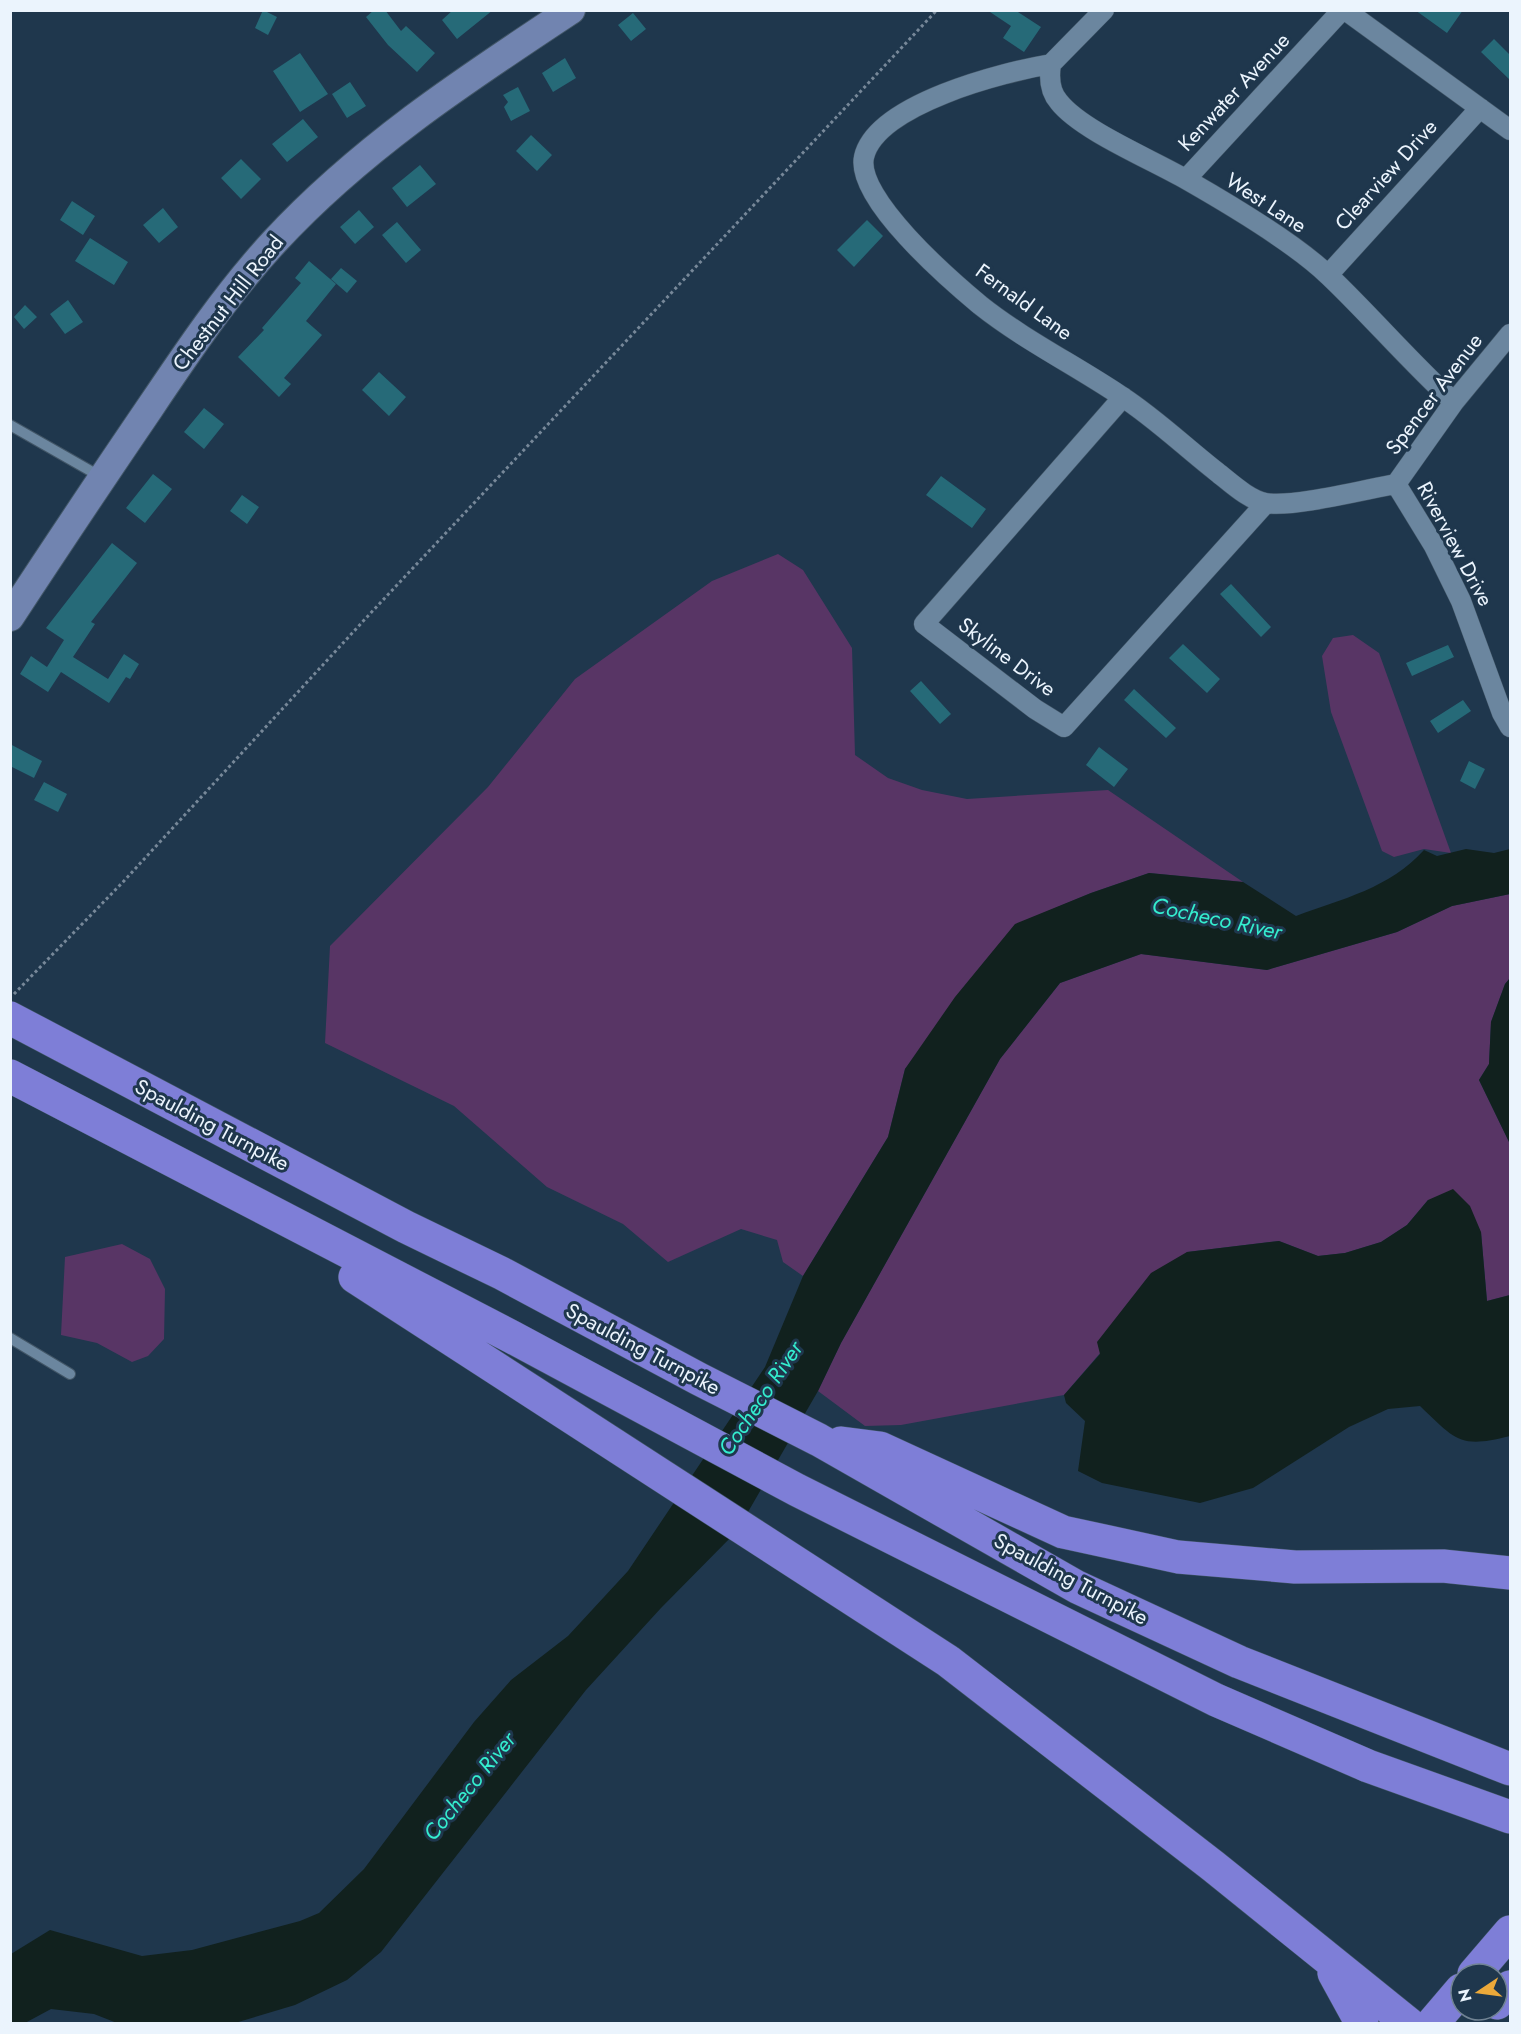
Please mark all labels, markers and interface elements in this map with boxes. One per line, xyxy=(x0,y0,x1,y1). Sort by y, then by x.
street label: Kenwater Avenue xyxy=(1171,26,1297,158)
street label: Clearview Drive xyxy=(1328,113,1444,237)
street label: West Lane xyxy=(1220,166,1313,240)
street label: Chestnut Hill Road xyxy=(165,229,291,377)
street label: Fernald Lane xyxy=(969,257,1079,348)
street label: Spencer Avenue xyxy=(1378,327,1490,461)
street label: Riverview Drive xyxy=(1410,476,1501,612)
street label: Skyline Drive xyxy=(952,610,1062,704)
water label: Cocheco River xyxy=(1149,889,1287,948)
street label: Spaulding Turnpike xyxy=(130,1072,295,1178)
street label: Spaulding Turnpike xyxy=(561,1296,726,1402)
water label: Cocheco River xyxy=(710,1333,811,1462)
street label: Spaulding Turnpike xyxy=(989,1526,1154,1632)
water label: Cocheco River xyxy=(415,1723,524,1847)
north arrow xyxy=(1449,1962,1509,2022)
text: N xyxy=(1452,1986,1478,2004)

